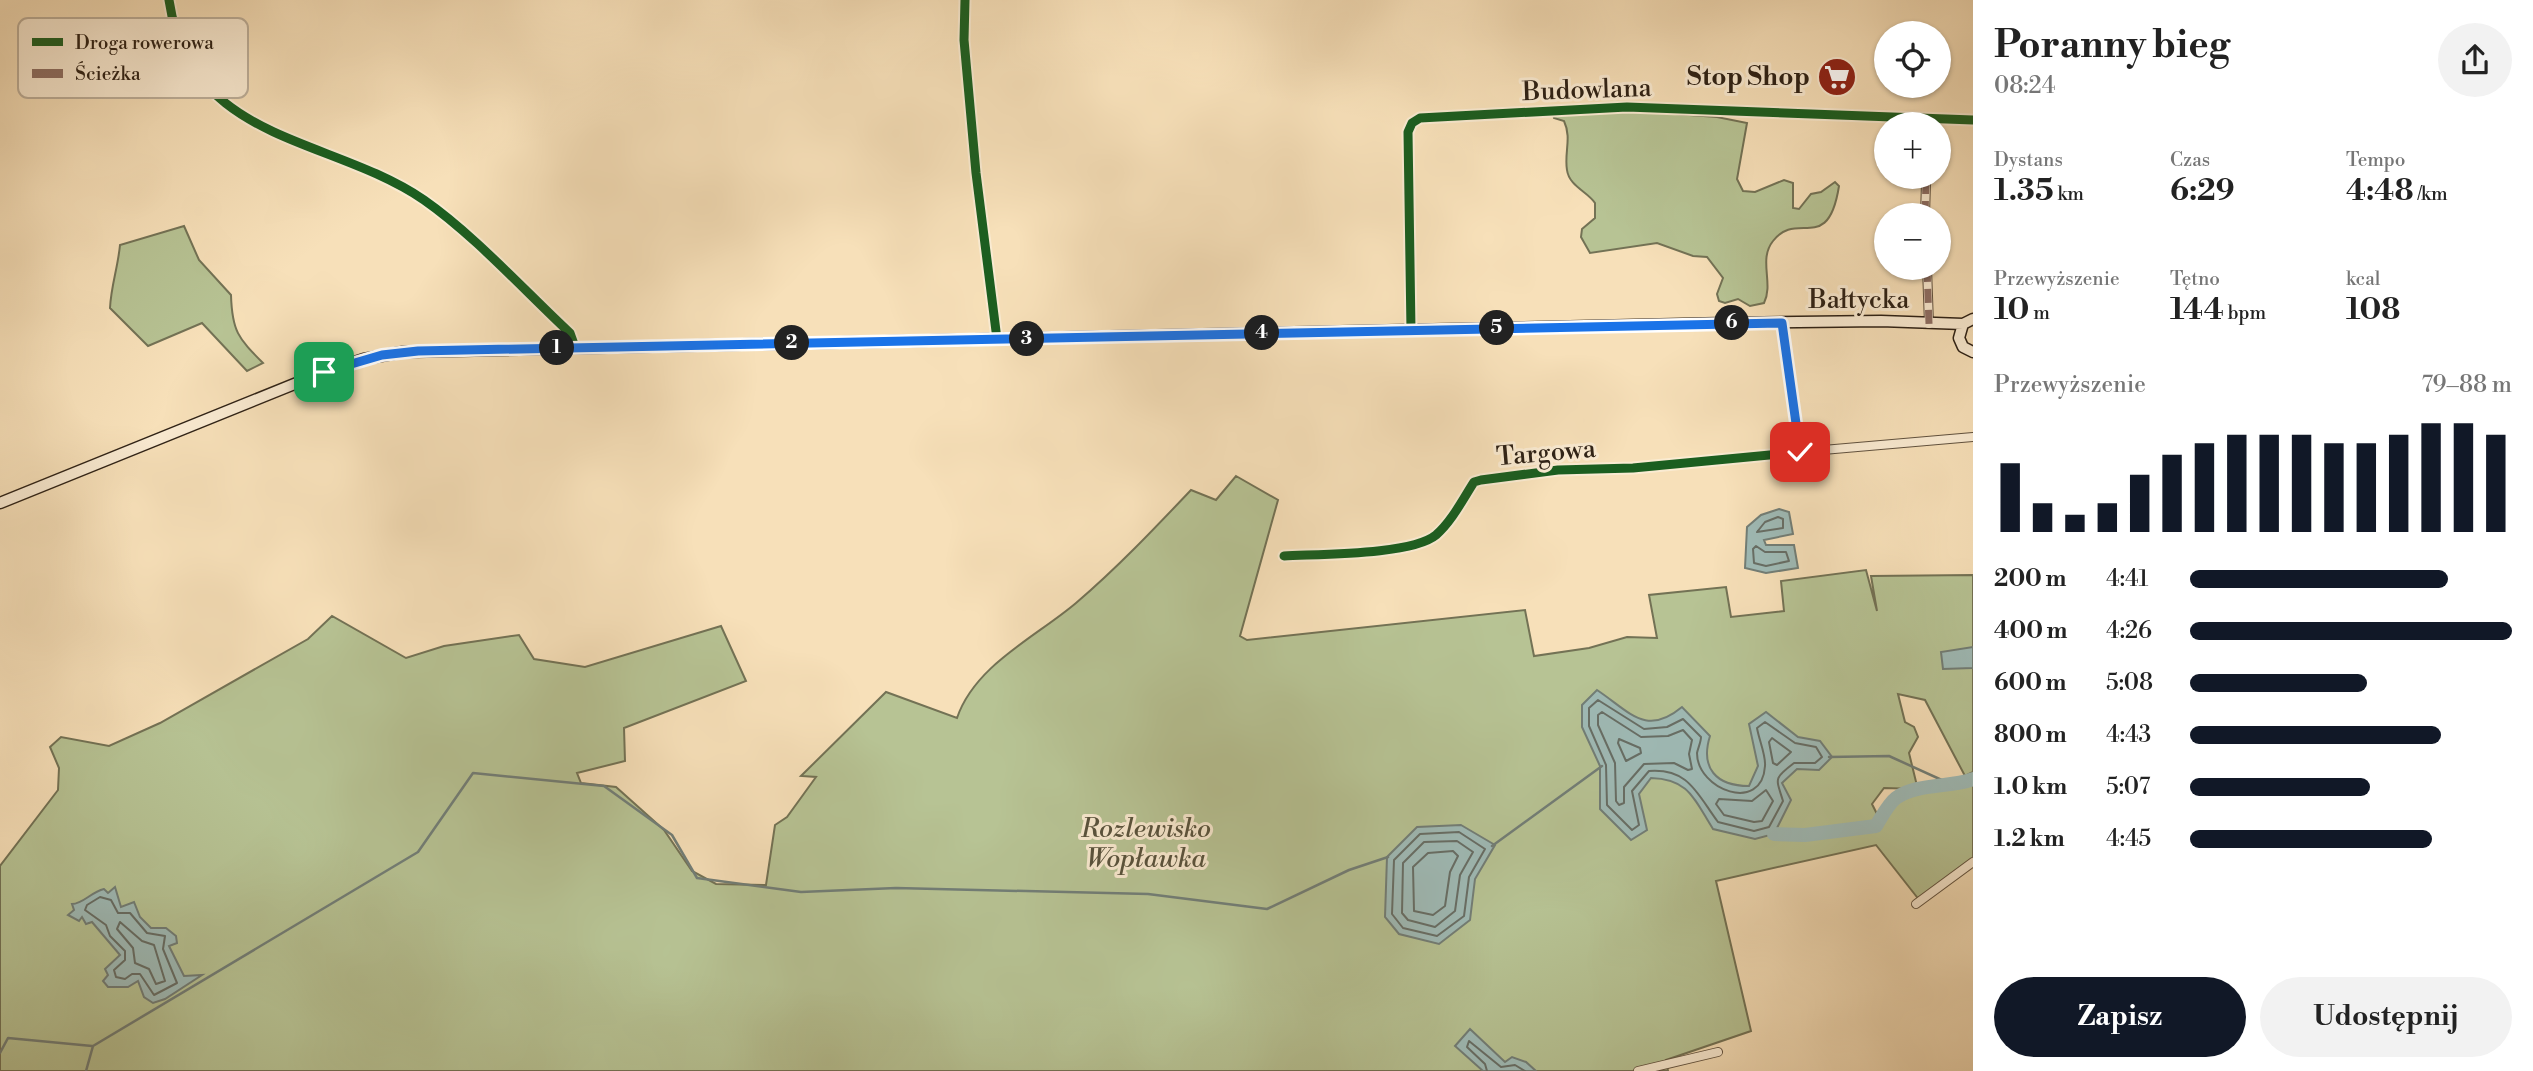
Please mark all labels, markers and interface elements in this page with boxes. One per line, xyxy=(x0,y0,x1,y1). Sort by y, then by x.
legend xyxy=(18,18,248,98)
map controls xyxy=(1874,21,1951,280)
button: locate xyxy=(1874,21,1951,98)
text: Poranny bieg xyxy=(1994,22,2230,69)
button: share xyxy=(2438,23,2512,97)
text: Droga rowerowa xyxy=(75,31,214,55)
supermarket icon: Stop Shop xyxy=(1816,56,1858,98)
text: Ścieżka xyxy=(75,61,141,86)
place label: Stop Shop xyxy=(1687,61,1810,93)
street label: Budowlana xyxy=(1521,72,1653,108)
text: 08:24 xyxy=(1994,72,2056,100)
button: + xyxy=(1874,112,1951,189)
text: Dystans xyxy=(1994,148,2063,172)
text: Czas xyxy=(2170,148,2210,172)
text: Tempo xyxy=(2346,148,2405,172)
text: 1.35 xyxy=(1994,172,2054,210)
text: 6:29 xyxy=(2170,172,2235,210)
text: 4:48 xyxy=(2346,172,2414,210)
text: km xyxy=(2054,182,2084,206)
text: /km xyxy=(2414,182,2448,206)
button: − xyxy=(1874,203,1951,280)
text: Przewyższenie xyxy=(1994,267,2120,291)
text: Tętno xyxy=(2170,267,2220,291)
text: kcal xyxy=(2346,267,2380,291)
street label: Bałtycka xyxy=(1807,284,1910,316)
text: 10 xyxy=(1994,291,2029,329)
text: 144 xyxy=(2170,291,2224,329)
text: 108 xyxy=(2346,291,2400,329)
text: m xyxy=(2029,301,2050,325)
text: bpm xyxy=(2224,301,2266,325)
pin: 6 xyxy=(1714,306,1750,340)
pin: 5 xyxy=(1480,310,1514,346)
text: 6 xyxy=(1726,310,1737,334)
text: 5 xyxy=(1491,315,1502,339)
pin: 4 xyxy=(1244,316,1280,350)
text: 4 xyxy=(1255,320,1268,344)
pin: 3 xyxy=(1010,322,1044,356)
pin: 2 xyxy=(774,326,810,360)
text: 3 xyxy=(1021,326,1032,350)
pin: 1 xyxy=(540,330,574,366)
text: 2 xyxy=(786,330,797,354)
text: 1 xyxy=(552,335,561,359)
pin xyxy=(294,342,354,402)
icon: arrive xyxy=(305,353,343,391)
text: Przewyższenie xyxy=(1994,371,2146,399)
text: 79–88 m xyxy=(2421,371,2512,399)
pin xyxy=(1770,422,1830,482)
street label: Targowa xyxy=(1495,433,1598,473)
icon: check xyxy=(1781,433,1819,471)
text: 200 m xyxy=(1994,565,2066,593)
text: 4:41 xyxy=(2106,565,2148,593)
text: 400 m xyxy=(1994,617,2067,645)
text: 4:26 xyxy=(2106,617,2152,645)
text: 600 m xyxy=(1994,669,2067,697)
text: 5:08 xyxy=(2106,669,2153,697)
text: 800 m xyxy=(1994,721,2067,749)
text: 4:43 xyxy=(2106,721,2151,749)
text: 1.0 km xyxy=(1994,773,2067,801)
text: 5:07 xyxy=(2106,773,2150,801)
park label: Rozlewisko Wopławka xyxy=(1080,813,1211,875)
text: 1.2 km xyxy=(1994,825,2065,853)
text: 4:45 xyxy=(2106,825,2151,853)
button: Zapisz xyxy=(1994,977,2246,1057)
button: Udostępnij xyxy=(2260,977,2512,1057)

